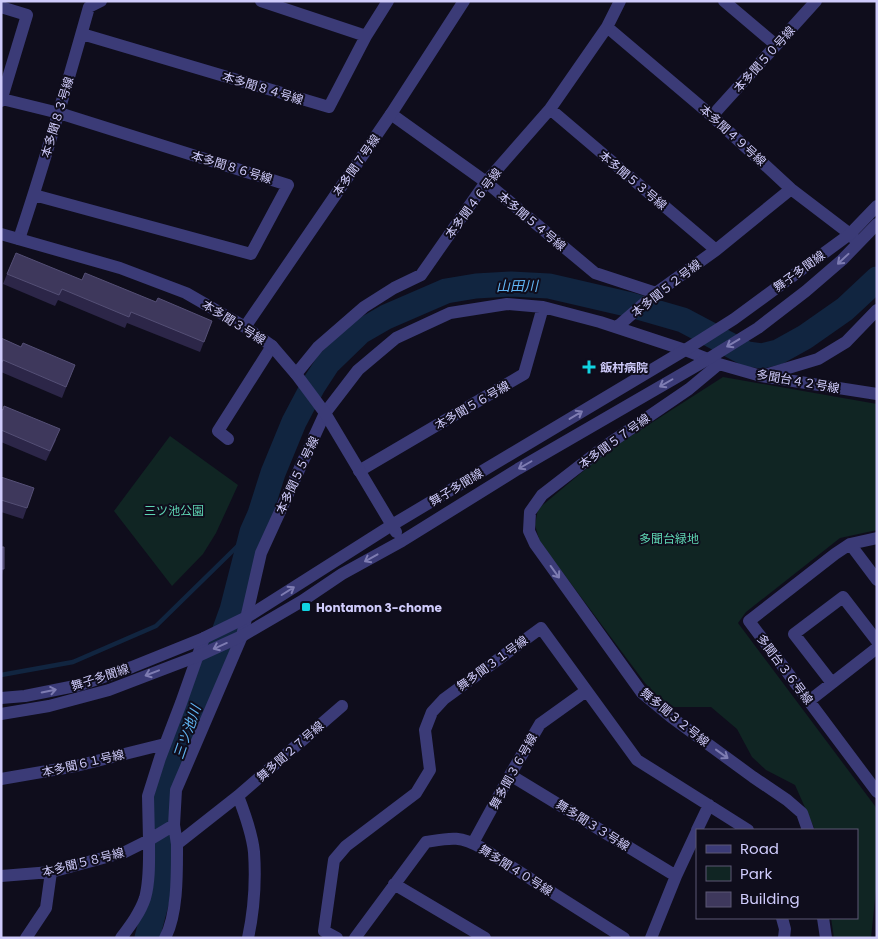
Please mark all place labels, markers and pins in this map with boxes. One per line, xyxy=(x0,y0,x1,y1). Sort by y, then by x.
place label: 飯村病院 xyxy=(600,359,648,376)
marker: 飯村病院 xyxy=(582,360,596,374)
place label: Hontamon 3-chome xyxy=(316,599,442,616)
marker: Hontamon 3-chome xyxy=(300,601,312,613)

